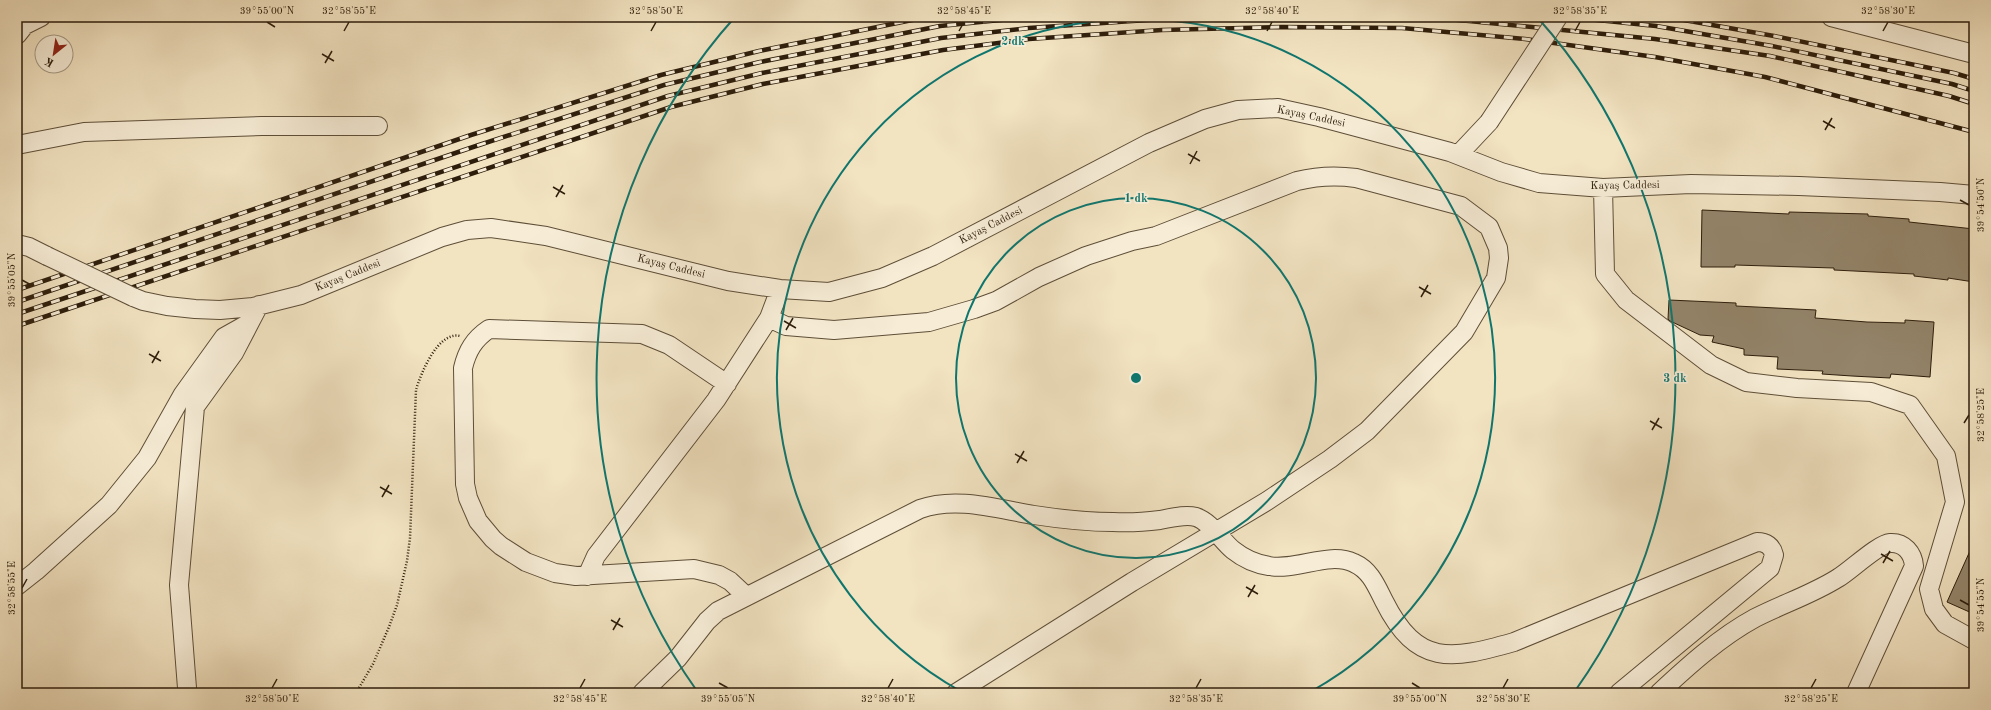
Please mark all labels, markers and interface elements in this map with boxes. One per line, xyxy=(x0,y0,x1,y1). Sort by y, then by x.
text: 39°55'00"N xyxy=(240,6,295,16)
text: 32°58'55"E xyxy=(322,6,376,16)
text: 32°58'50"E xyxy=(629,6,683,16)
text: 32°58'45"E xyxy=(937,6,991,16)
text: 32°58'40"E xyxy=(1245,6,1299,16)
text: 32°58'35"E xyxy=(1553,6,1607,16)
text: 32°58'30"E xyxy=(1861,6,1915,16)
north arrow xyxy=(34,34,74,74)
text: 2 dk xyxy=(1001,36,1025,48)
text: K xyxy=(43,54,56,68)
street label: Kayaş Caddesi xyxy=(1276,104,1346,130)
text: 39°54'50"N xyxy=(1976,177,1986,232)
street label: Kayaş Caddesi xyxy=(1590,180,1660,192)
text: 1 dk xyxy=(1124,193,1148,205)
street label: Kayaş Caddesi xyxy=(958,205,1024,247)
text: 39°55'05"N xyxy=(7,252,17,307)
street label: Kayaş Caddesi xyxy=(636,253,706,281)
street label: Kayaş Caddesi xyxy=(314,258,382,294)
centre of rings xyxy=(1129,371,1143,385)
text: 3 dk xyxy=(1663,373,1687,385)
text: 32°58'25"E xyxy=(1976,388,1986,442)
text: 32°58'55"E xyxy=(7,561,17,615)
text: 39°54'55"N xyxy=(1976,577,1986,632)
text: 32°58'50"E xyxy=(245,694,299,704)
text: 32°58'45"E xyxy=(553,694,607,704)
text: 39°55'05"N xyxy=(701,694,756,704)
text: 32°58'40"E xyxy=(861,694,915,704)
text: 32°58'35"E xyxy=(1169,694,1223,704)
text: 39°55'00"N xyxy=(1393,694,1448,704)
text: 32°58'30"E xyxy=(1476,694,1530,704)
text: 32°58'25"E xyxy=(1784,694,1838,704)

